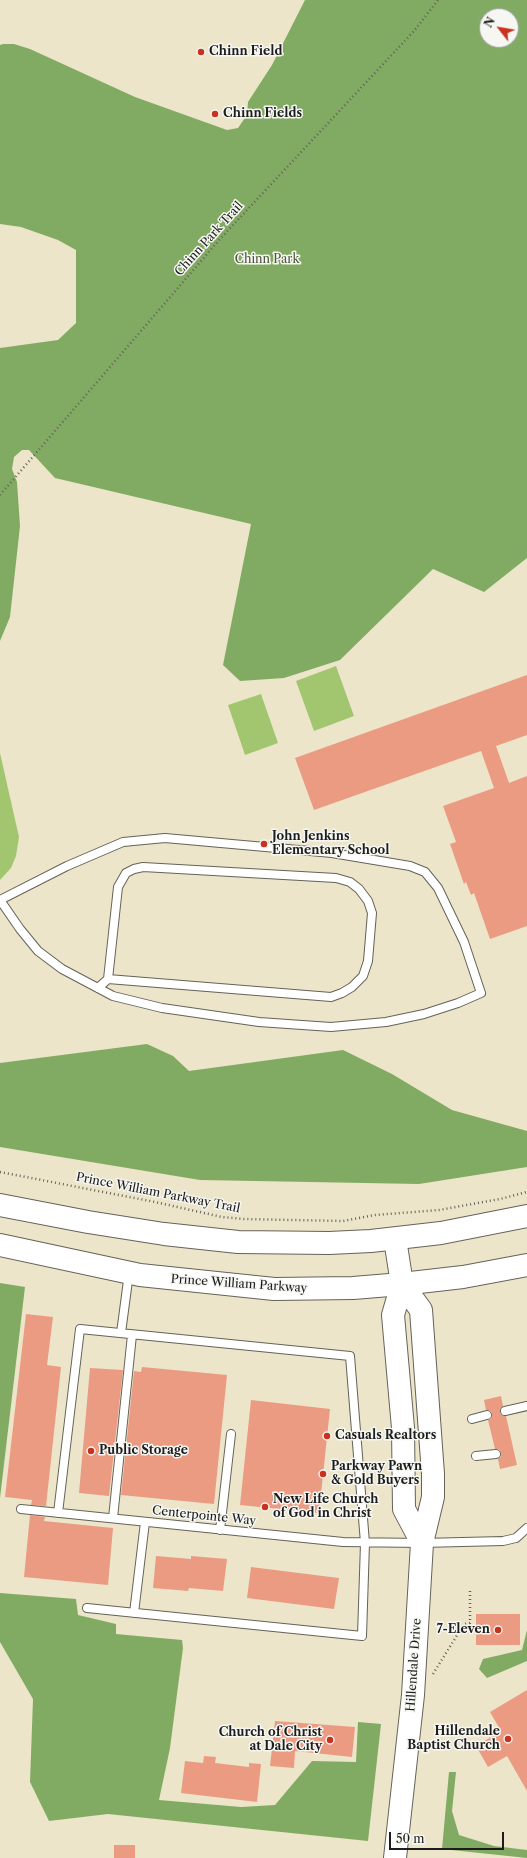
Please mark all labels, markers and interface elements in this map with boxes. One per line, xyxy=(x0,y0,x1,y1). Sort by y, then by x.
north arrow xyxy=(479,8,519,48)
text: N xyxy=(481,15,498,30)
place label: Chinn Field xyxy=(209,45,282,59)
marker: Chinn Field xyxy=(196,47,206,57)
place label: Chinn Fields xyxy=(223,107,302,121)
marker: Chinn Fields xyxy=(210,109,220,119)
street label: Chinn Park Trail xyxy=(172,199,246,279)
park label: Chinn Park xyxy=(235,253,299,267)
place label: John Jenkins Elementary School xyxy=(272,830,389,858)
marker: John Jenkins Elementary School xyxy=(259,839,269,849)
street label: Prince William Parkway Trail xyxy=(75,1170,241,1216)
street label: Prince William Parkway xyxy=(170,1272,308,1296)
place label: Casuals Realtors xyxy=(335,1429,436,1443)
marker: Casuals Realtors xyxy=(322,1431,332,1441)
place label: Public Storage xyxy=(99,1444,188,1458)
marker: Public Storage xyxy=(86,1446,96,1456)
place label: Parkway Pawn & Gold Buyers xyxy=(331,1460,422,1488)
marker: Parkway Pawn & Gold Buyers xyxy=(318,1469,328,1479)
place label: New Life Church of God in Christ xyxy=(273,1493,379,1521)
marker: New Life Church of God in Christ xyxy=(260,1502,270,1512)
street label: Centerpointe Way xyxy=(151,1503,257,1529)
street label: Hillendale Drive xyxy=(404,1618,424,1712)
place label: 7-Eleven xyxy=(437,1623,490,1637)
marker: 7-Eleven xyxy=(493,1625,503,1635)
place label: Hillendale Baptist Church xyxy=(407,1725,500,1753)
place label: Church of Christ at Dale City xyxy=(219,1726,322,1754)
marker: Hillendale Baptist Church xyxy=(503,1734,513,1744)
marker: Church of Christ at Dale City xyxy=(325,1735,335,1745)
scale bar xyxy=(391,1824,506,1850)
text: 50 m xyxy=(396,1831,425,1846)

